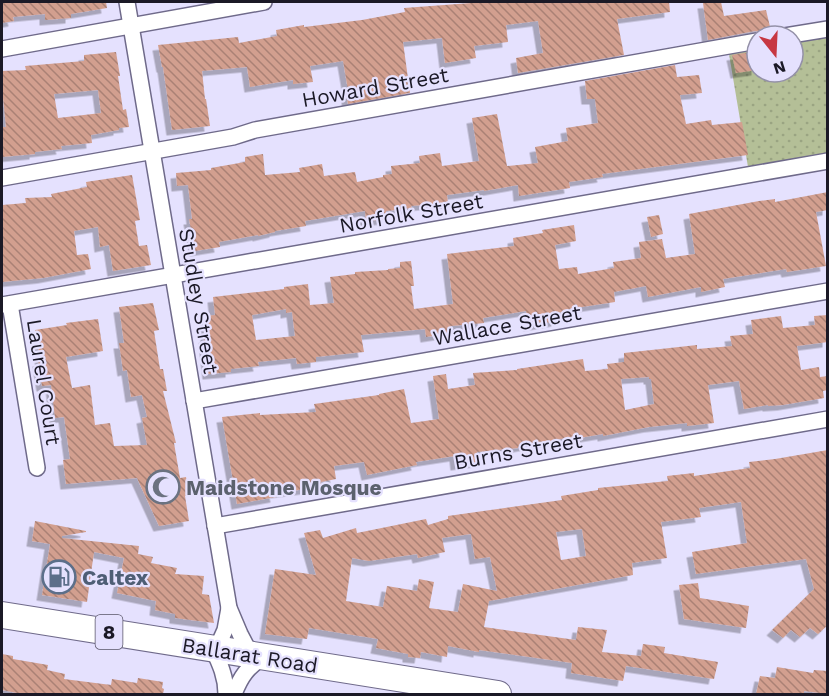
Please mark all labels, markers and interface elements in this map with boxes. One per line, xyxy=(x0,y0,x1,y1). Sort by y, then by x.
north arrow xyxy=(745,24,805,84)
text: N xyxy=(771,57,788,79)
street label: Howard Street xyxy=(300,62,450,112)
street label: Norfolk Street xyxy=(337,188,485,238)
street label: Studley Street xyxy=(174,226,224,376)
street label: Wallace Street xyxy=(431,300,583,350)
street label: Laurel Court xyxy=(22,317,66,447)
street label: Burns Street xyxy=(452,427,584,475)
mosque icon: Maidstone Mosque xyxy=(145,469,181,505)
place label: Maidstone Mosque xyxy=(186,475,382,500)
fuel station icon: Caltex xyxy=(41,559,77,595)
place label: Caltex xyxy=(82,565,149,590)
road number: 8 xyxy=(96,615,122,649)
street label: Ballarat Road xyxy=(180,632,320,678)

